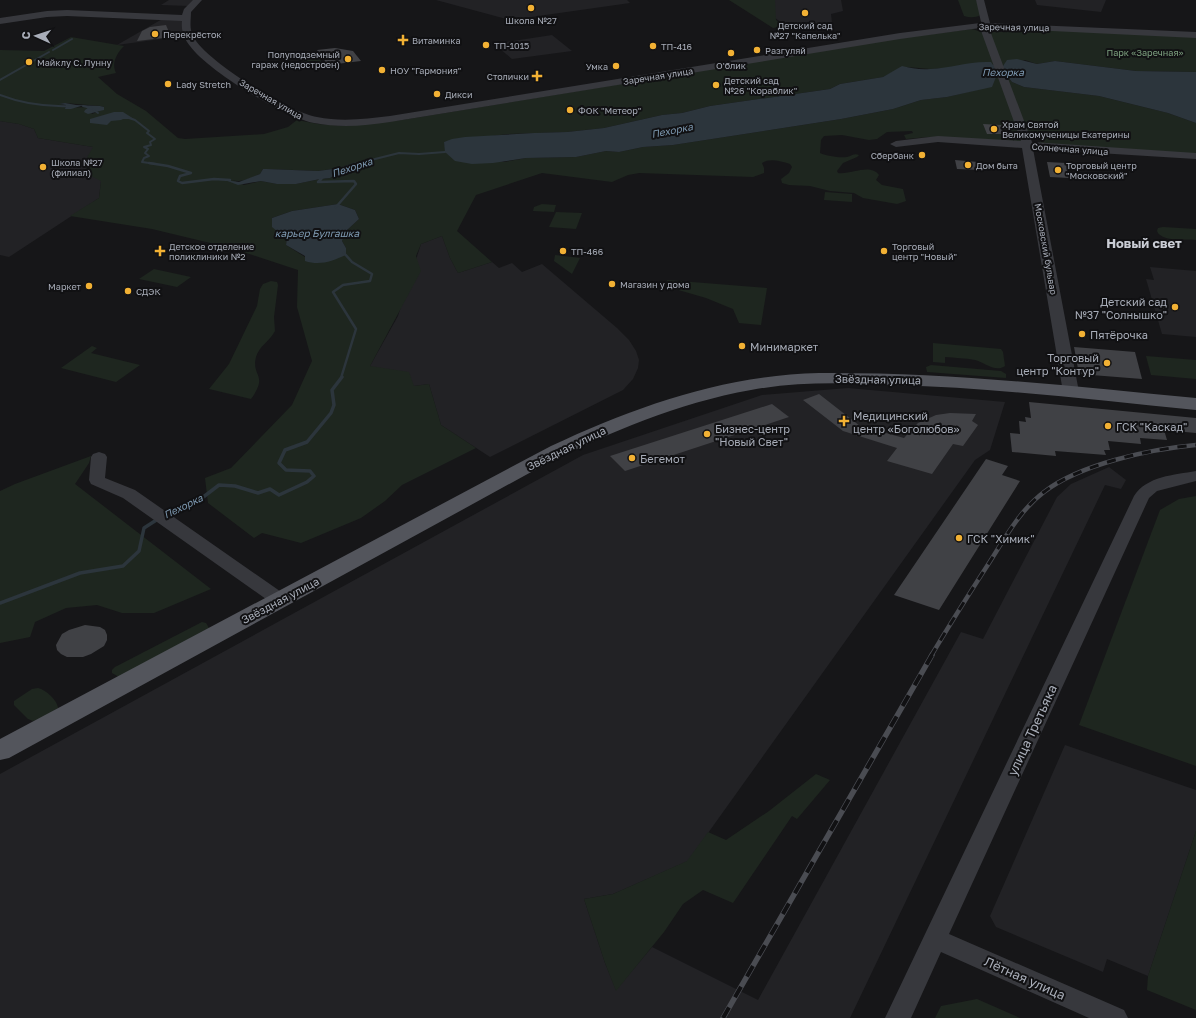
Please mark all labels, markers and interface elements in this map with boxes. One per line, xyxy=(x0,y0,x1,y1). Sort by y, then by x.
marker: Школа №27 xyxy=(526,3,536,13)
marker: Детский сад №27 "Капелька" xyxy=(800,8,810,18)
place label: Школа №27 xyxy=(505,15,557,26)
north arrow xyxy=(16,16,56,56)
place label: Детский сад №27 "Капелька" xyxy=(769,20,841,41)
street label: Заречная улица xyxy=(978,21,1050,33)
marker: Перекрёсток xyxy=(150,29,160,39)
place label: Перекрёсток xyxy=(163,29,221,40)
text: С xyxy=(19,31,32,40)
marker: Витаминка xyxy=(397,34,409,46)
place label: Витаминка xyxy=(412,35,460,46)
marker: ТП-1015 xyxy=(481,40,491,50)
place label: ТП-1015 xyxy=(494,40,529,51)
marker: ТП-416 xyxy=(648,41,658,51)
place label: ТП-416 xyxy=(661,41,692,52)
marker: Разгуляй xyxy=(752,45,762,55)
place label: Разгуляй xyxy=(765,45,806,56)
park label: Парк «Заречная» xyxy=(1107,47,1184,58)
marker: О'блик xyxy=(726,48,736,58)
place label: Полуподземный гараж (недостроен) xyxy=(252,49,340,70)
marker: Полуподземный гараж (недостроен) xyxy=(343,54,353,64)
marker: Майклу С. Лунну xyxy=(24,57,34,67)
place label: Майклу С. Лунну xyxy=(37,57,112,68)
place label: О'блик xyxy=(716,60,746,71)
place label: Умка xyxy=(586,61,608,72)
marker: Умка xyxy=(611,61,621,71)
marker: НОУ "Гармония" xyxy=(377,65,387,75)
place label: НОУ "Гармония" xyxy=(390,65,461,76)
street label: Заречная улица xyxy=(622,65,694,87)
water label: Пехорка xyxy=(982,66,1024,78)
place label: Столички xyxy=(487,71,529,82)
marker: Столички xyxy=(532,71,542,81)
place label: Детский сад №26 "Кораблик" xyxy=(724,75,797,96)
street label: Заречная улица xyxy=(238,77,304,121)
marker: Lady Stretch xyxy=(163,79,173,89)
place label: Lady Stretch xyxy=(176,79,231,90)
marker: Детский сад №26 "Кораблик" xyxy=(711,80,721,90)
marker: Дикси xyxy=(432,89,442,99)
place label: Дикси xyxy=(445,89,472,100)
marker: ФОК "Метеор" xyxy=(565,105,575,115)
place label: ФОК "Метеор" xyxy=(578,105,641,116)
place label: Храм Святой Великомученицы Екатерины xyxy=(1002,119,1130,140)
water label: Пехорка xyxy=(650,120,694,140)
marker: Храм Святой Великомученицы Екатерины xyxy=(989,124,999,134)
street label: Солнечная улица xyxy=(1031,141,1109,157)
place label: Сбербанк xyxy=(871,150,914,161)
marker: Сбербанк xyxy=(917,150,927,160)
water label: Пехорка xyxy=(330,155,374,179)
place label: Школа №27 (филиал) xyxy=(51,157,103,178)
marker: Дом быта xyxy=(963,160,973,170)
place label: Дом быта xyxy=(976,160,1018,171)
place label: Торговый центр "Московский" xyxy=(1066,160,1137,181)
marker: Школа №27 (филиал) xyxy=(38,162,48,172)
marker: Торговый центр "Московский" xyxy=(1053,165,1063,175)
street label: Московский бульвар xyxy=(1033,202,1060,296)
water label: карьер Булгашка xyxy=(275,227,359,240)
district label: Новый свет xyxy=(1106,235,1182,251)
place label: Детское отделение поликлиники №2 xyxy=(169,241,254,262)
place label: Торговый центр "Новый" xyxy=(892,241,957,262)
marker: Детское отделение поликлиники №2 xyxy=(154,245,166,257)
marker: ТП-466 xyxy=(558,246,568,256)
place label: ТП-466 xyxy=(571,246,603,257)
marker: Торговый центр "Новый" xyxy=(879,246,889,256)
marker: Магазин у дома xyxy=(607,279,617,289)
place label: Магазин у дома xyxy=(620,279,690,290)
place label: Маркет xyxy=(48,281,82,292)
marker: Маркет xyxy=(84,281,94,291)
marker: СДЭК xyxy=(123,286,133,296)
place label: СДЭК xyxy=(136,286,161,297)
place label: Детский сад №37 "Солнышко" xyxy=(1075,295,1167,321)
marker: Детский сад №37 "Солнышко" xyxy=(1170,302,1180,312)
place label: Пятёрочка xyxy=(1090,328,1148,341)
marker: Пятёрочка xyxy=(1077,329,1087,339)
place label: Минимаркет xyxy=(750,340,819,353)
marker: Минимаркет xyxy=(737,341,747,351)
place label: Торговый центр "Контур" xyxy=(1016,351,1099,377)
marker: Торговый центр "Контур" xyxy=(1102,358,1112,368)
street label: Звёздная улица xyxy=(835,372,921,386)
place label: Медицинский центр «Боголюбов» xyxy=(853,409,960,435)
marker: Медицинский центр «Боголюбов» xyxy=(838,415,850,427)
place label: ГСК "Каскад" xyxy=(1116,420,1187,433)
marker: ГСК "Каскад" xyxy=(1103,421,1113,431)
place label: Бизнес-центр "Новый Свет" xyxy=(715,422,790,448)
street label: Звёздная улица xyxy=(524,423,608,473)
marker: Бизнес-центр "Новый Свет" xyxy=(702,429,712,439)
place label: Бегемот xyxy=(640,452,685,465)
marker: Бегемот xyxy=(627,453,637,463)
water label: Пехорка xyxy=(162,491,205,521)
place label: ГСК "Химик" xyxy=(967,532,1035,545)
marker: ГСК "Химик" xyxy=(954,533,964,543)
street label: Звёздная улица xyxy=(239,574,321,626)
street label: улица Третьяка xyxy=(1004,682,1060,778)
street label: Лётная улица xyxy=(982,953,1068,1003)

